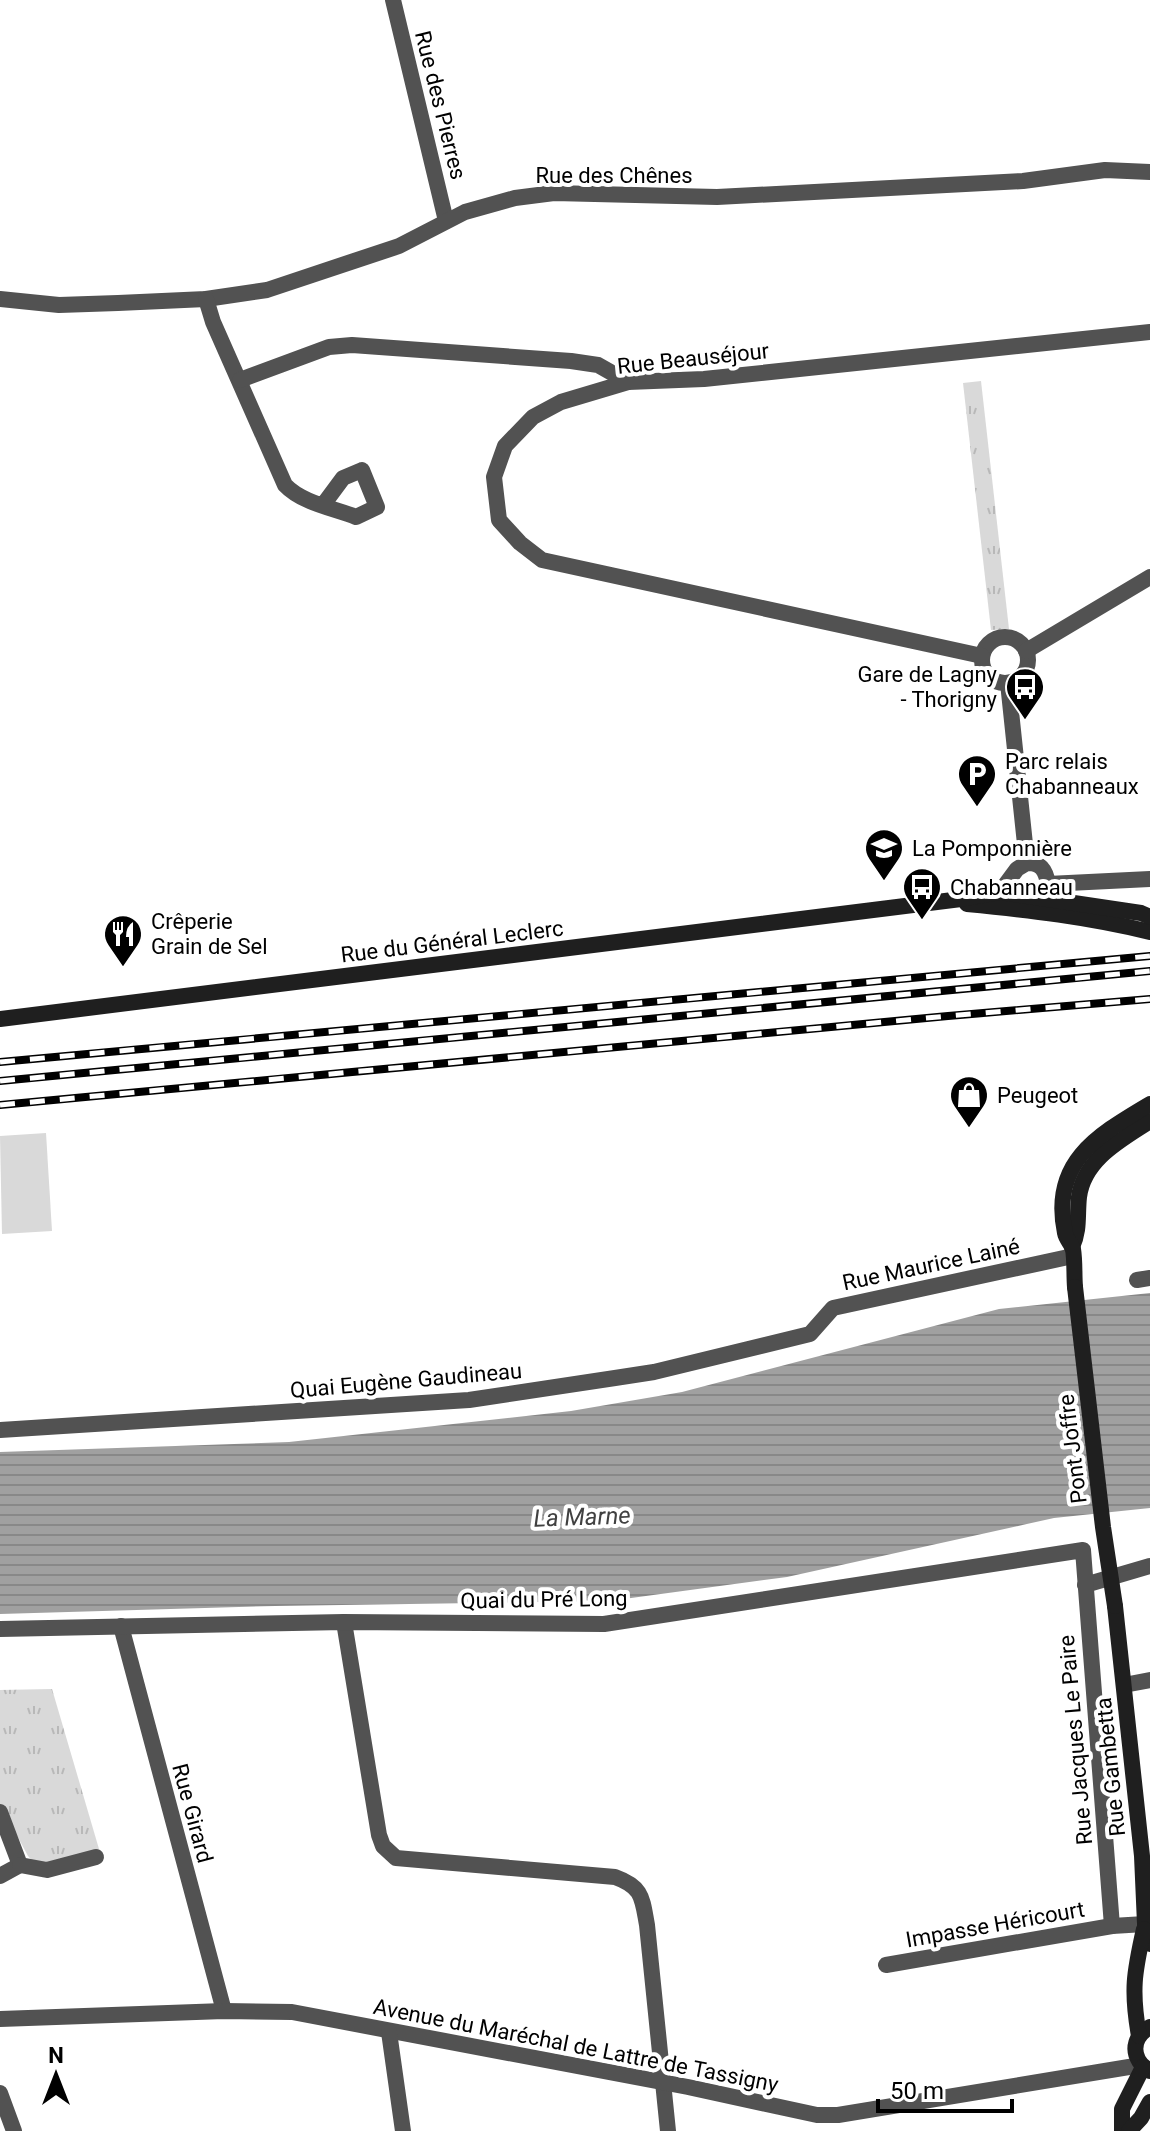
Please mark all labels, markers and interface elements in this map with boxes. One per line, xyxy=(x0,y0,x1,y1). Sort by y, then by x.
street label: Rue des Pierres xyxy=(410,28,471,182)
street label: Rue des Chênes xyxy=(536,163,692,188)
street label: Rue Beauséjour xyxy=(616,338,771,379)
place label: Gare de Lagny - Thorigny xyxy=(857,662,998,712)
bus stop icon: Gare de Lagny - Thorigny xyxy=(1004,666,1046,721)
place label: Parc relais Chabanneaux xyxy=(1005,749,1139,799)
parking icon: Parc relais Chabanneaux xyxy=(956,753,998,808)
school or university icon: La Pomponnière xyxy=(863,827,905,882)
place label: La Pomponnière xyxy=(912,836,1072,861)
bus stop icon: Chabanneau xyxy=(901,866,943,921)
place label: Chabanneau xyxy=(950,875,1073,900)
place label: Crêperie Grain de Sel xyxy=(151,909,268,959)
restaurant icon: Crêperie Grain de Sel xyxy=(102,913,144,968)
street label: Rue du Général Leclerc xyxy=(339,915,565,968)
shop icon: Peugeot xyxy=(948,1074,990,1129)
place label: Peugeot xyxy=(997,1083,1078,1108)
street label: Rue Maurice Lainé xyxy=(840,1233,1022,1295)
street label: Quai Eugène Gaudineau xyxy=(289,1358,523,1403)
street label: Pont Joffre xyxy=(1053,1393,1092,1505)
water label: La Marne xyxy=(533,1501,631,1533)
street label: Quai du Pré Long xyxy=(460,1586,628,1613)
street label: Rue Jacques Le Paire xyxy=(1054,1634,1097,1846)
street label: Rue Gambetta xyxy=(1091,1696,1130,1838)
street label: Rue Girard xyxy=(167,1761,218,1866)
street label: Impasse Héricourt xyxy=(904,1896,1086,1953)
street label: Avenue du Maréchal de Lattre de Tassigny xyxy=(371,1994,781,2097)
north arrow xyxy=(16,2035,96,2115)
text: N xyxy=(48,2043,64,2068)
scale bar xyxy=(878,2063,1012,2113)
text: 50 m xyxy=(890,2077,944,2105)

